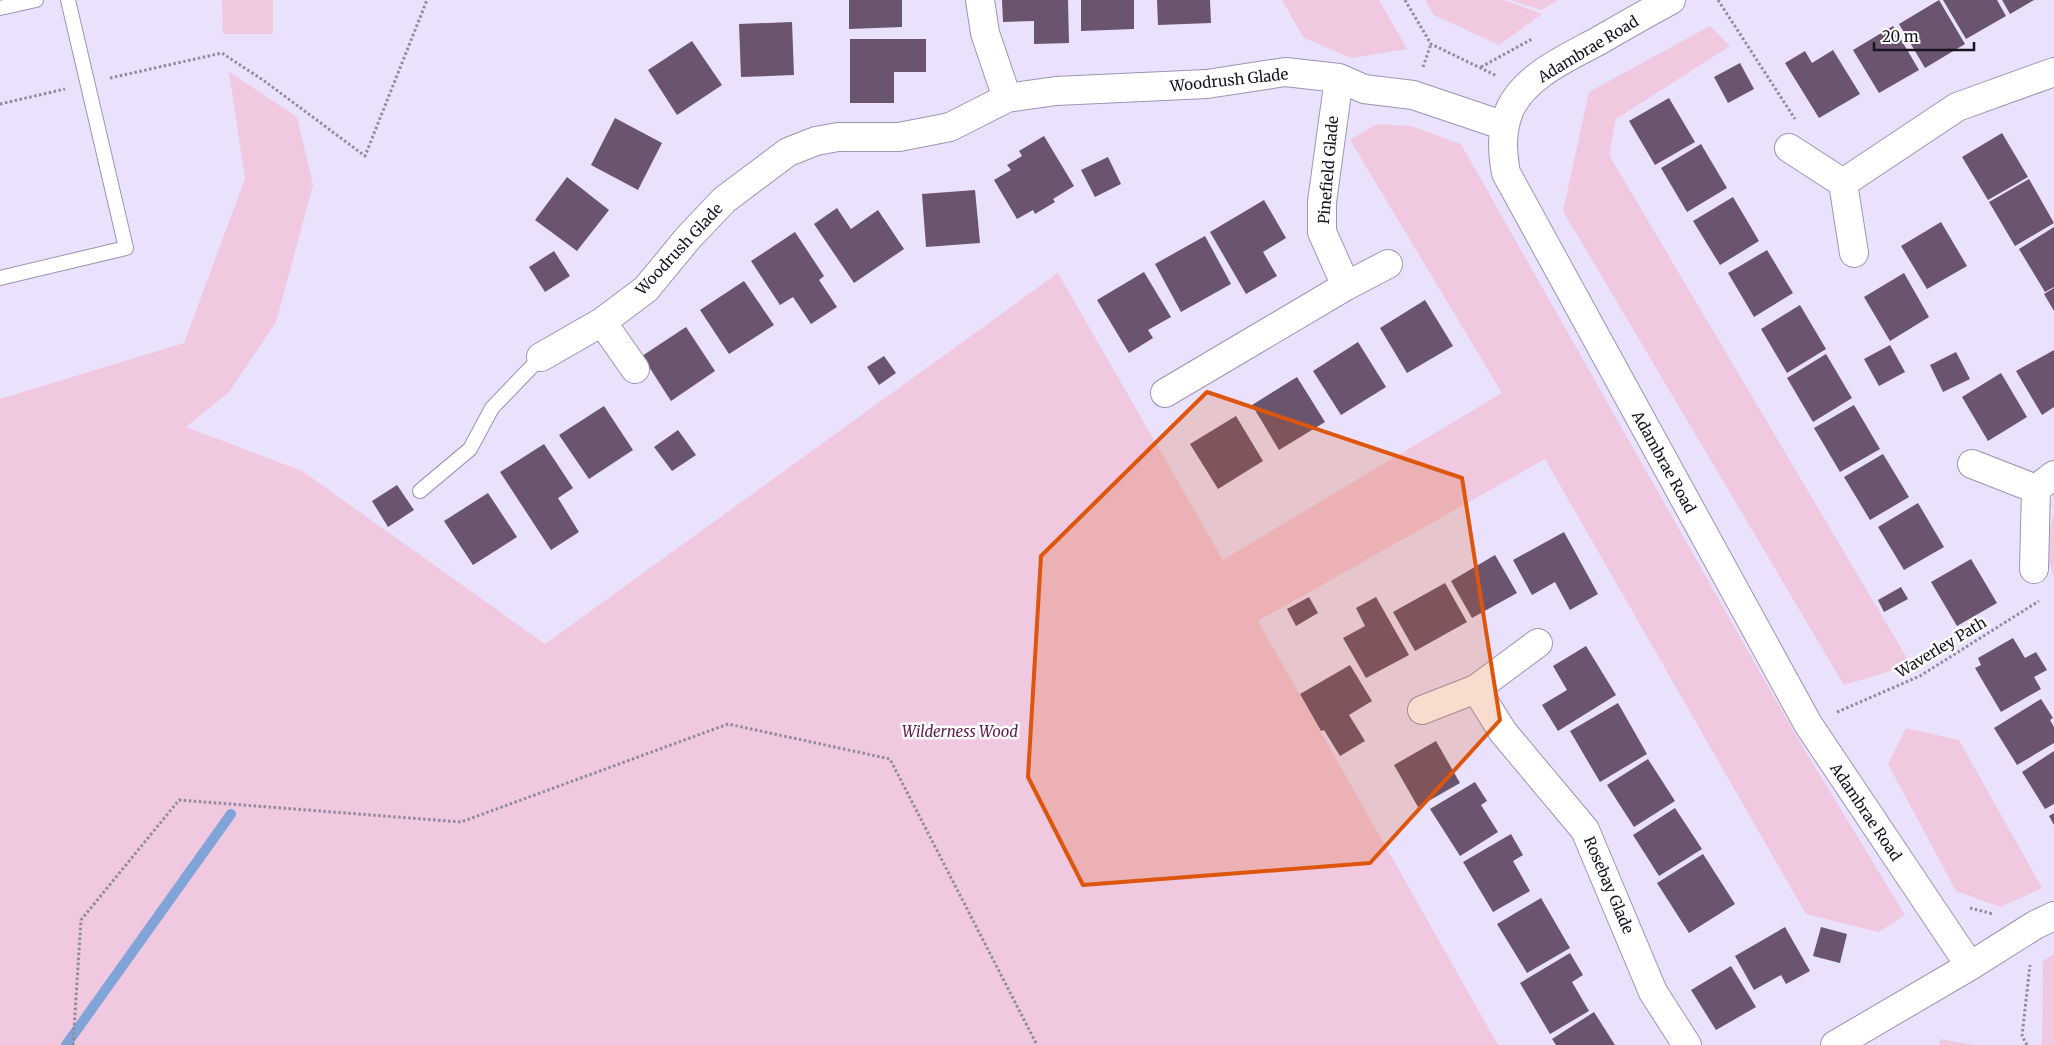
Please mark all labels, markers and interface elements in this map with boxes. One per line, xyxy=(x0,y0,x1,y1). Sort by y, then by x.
street label: Adambrae Road xyxy=(1533,12,1642,87)
scale bar xyxy=(1874,20,1974,52)
text: 20 m xyxy=(1882,27,1919,46)
street label: Woodrush Glade xyxy=(1168,64,1289,96)
street label: Pinefield Glade xyxy=(1314,115,1342,225)
street label: Woodrush Glade xyxy=(631,199,727,300)
street label: Adambrae Road xyxy=(1628,407,1700,516)
street label: Waverley Path xyxy=(1891,612,1990,682)
park label: Wilderness Wood xyxy=(902,722,1018,741)
street label: Adambrae Road xyxy=(1826,759,1906,865)
street label: Rosebay Glade xyxy=(1580,833,1638,937)

